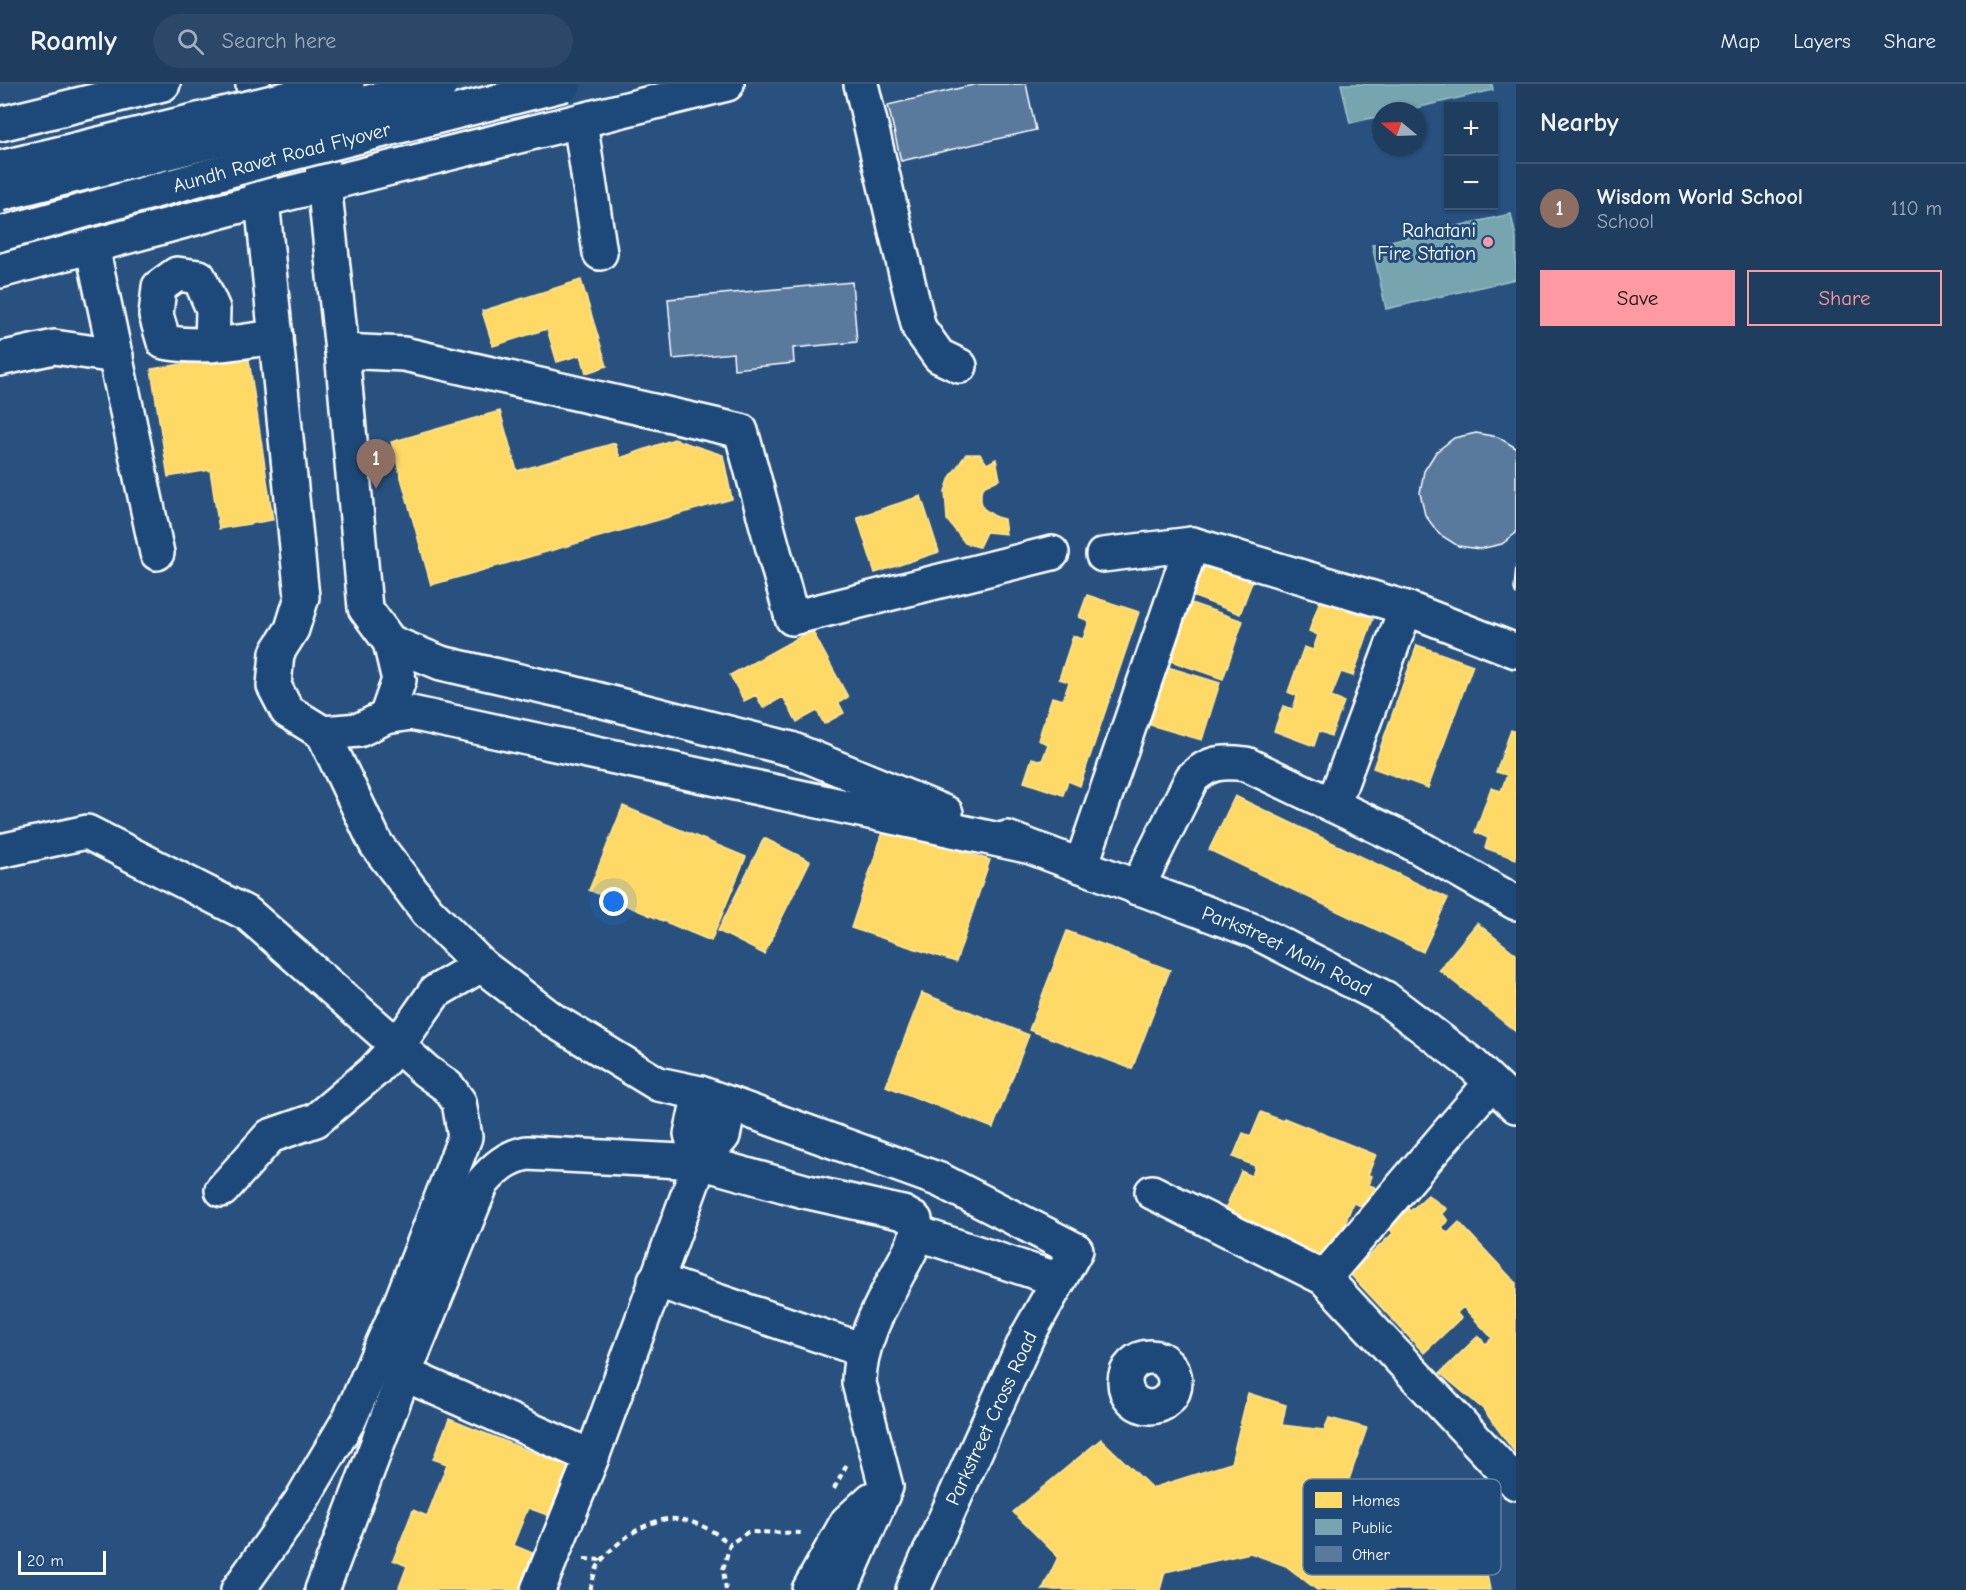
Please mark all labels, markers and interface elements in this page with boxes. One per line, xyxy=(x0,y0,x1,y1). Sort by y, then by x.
search box xyxy=(153,14,573,68)
text: Roamly xyxy=(30,25,117,57)
icon: search xyxy=(174,25,207,58)
text: Search here xyxy=(222,28,336,54)
text: Map xyxy=(1721,29,1760,53)
text: Layers xyxy=(1793,29,1851,53)
text: Share xyxy=(1884,29,1936,53)
north arrow xyxy=(1372,102,1426,156)
map controls xyxy=(1444,102,1498,210)
button: + xyxy=(1444,102,1498,156)
text: Nearby xyxy=(1540,108,1619,138)
street label: Aundh Ravet Road Flyover xyxy=(170,118,393,197)
button: − xyxy=(1444,156,1498,210)
text: Wisdom World School xyxy=(1597,184,1803,210)
text: 1 xyxy=(1556,197,1563,220)
text: 110 m xyxy=(1891,197,1942,220)
text: School xyxy=(1597,210,1654,233)
place label: Rahatani Fire Station xyxy=(1377,219,1476,265)
marker: Rahatani Fire Station xyxy=(1481,235,1495,249)
button: Save xyxy=(1540,270,1735,326)
button: Share xyxy=(1747,270,1942,326)
pin: 1 xyxy=(356,440,395,489)
your location xyxy=(599,887,628,916)
street label: Parkstreet Main Road xyxy=(1199,902,1375,1001)
street label: Parkstreet Cross Road xyxy=(941,1328,1042,1509)
legend xyxy=(1303,1479,1501,1575)
text: Homes xyxy=(1352,1492,1400,1510)
text: Public xyxy=(1352,1519,1393,1537)
text: Other xyxy=(1352,1546,1390,1564)
scale bar xyxy=(18,1548,106,1576)
text: 20 m xyxy=(27,1552,64,1570)

